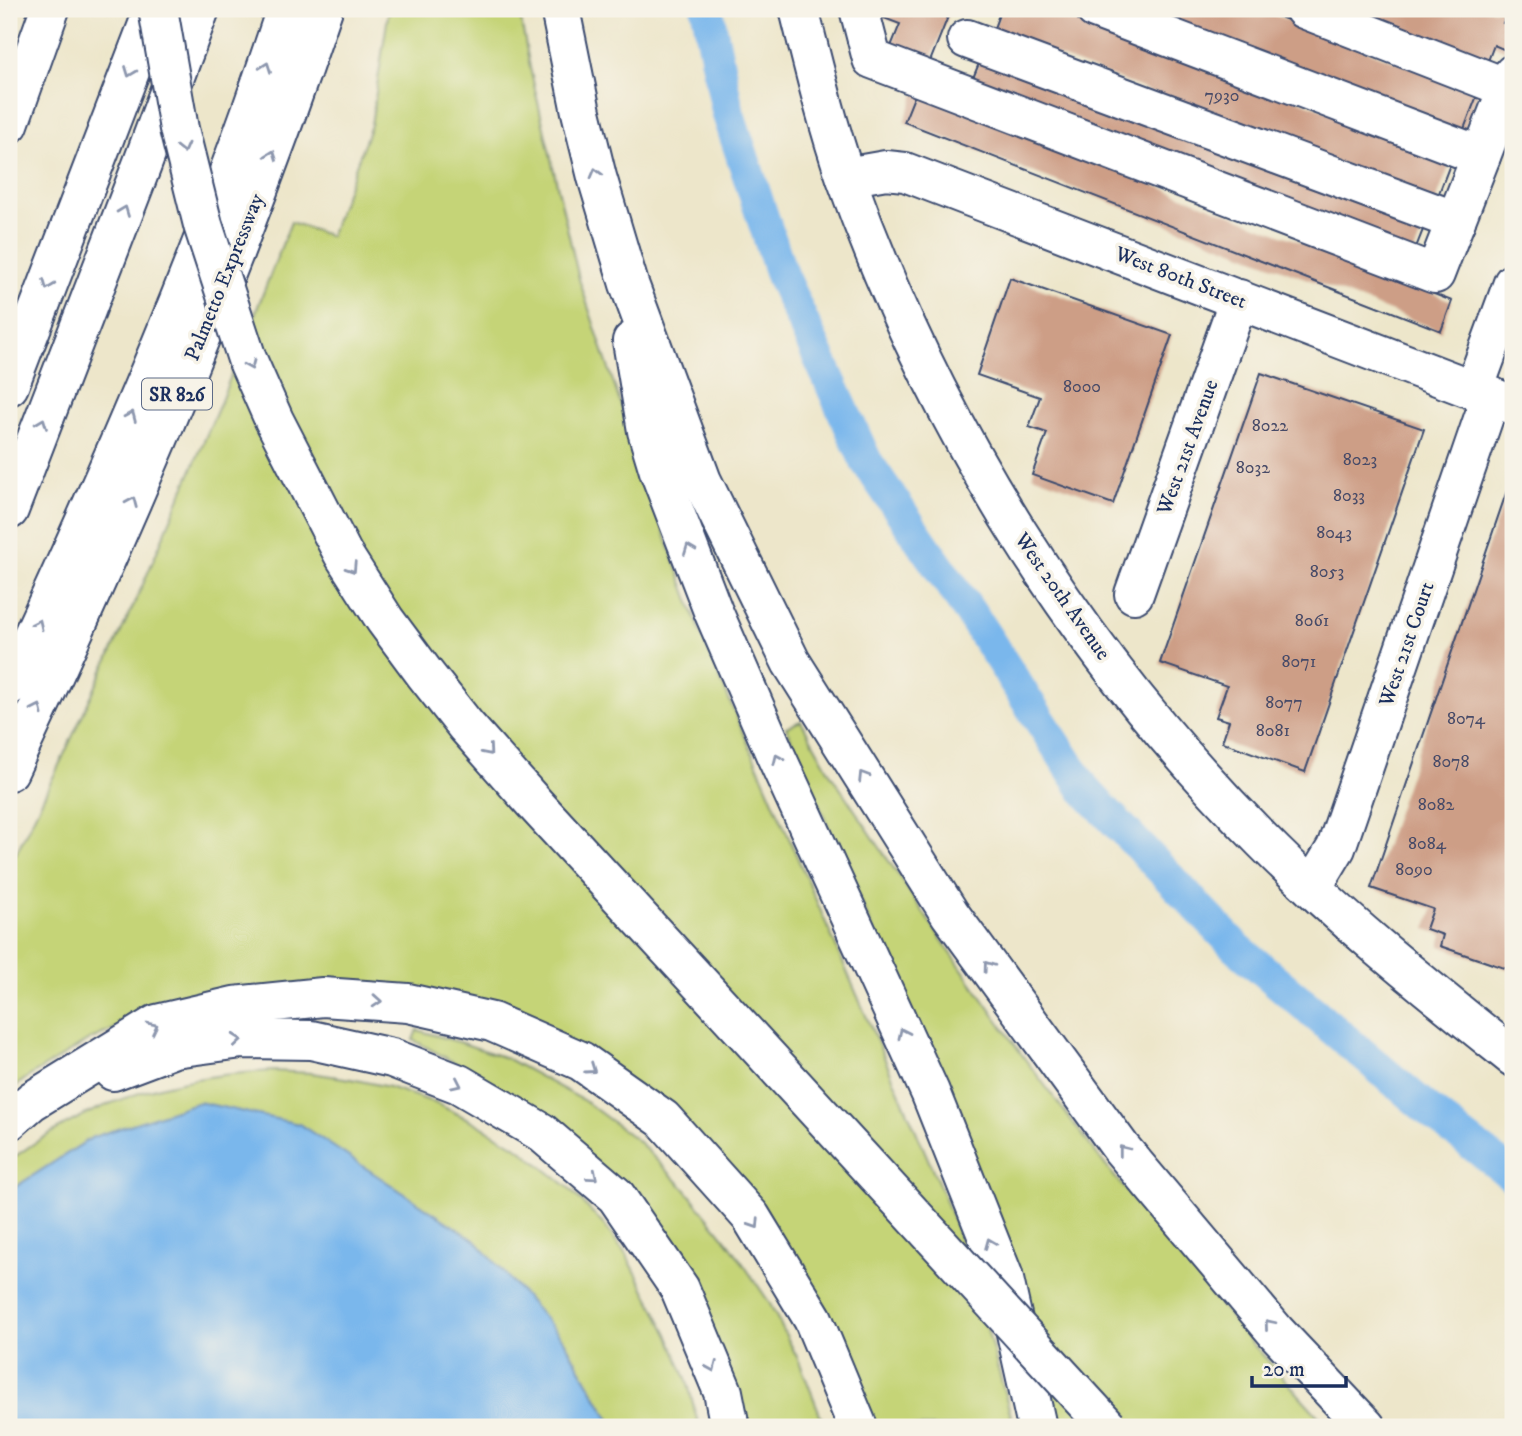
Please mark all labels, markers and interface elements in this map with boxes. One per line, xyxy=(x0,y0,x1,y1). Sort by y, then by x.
one-way arrow xyxy=(258,62,272,74)
one-way arrow xyxy=(124,66,138,78)
house number: 7930 xyxy=(1205,85,1239,107)
one-way arrow xyxy=(175,142,190,154)
one-way arrow xyxy=(264,149,278,161)
one-way arrow xyxy=(590,168,605,180)
street label: Palmetto Expressway xyxy=(179,189,271,365)
one-way arrow xyxy=(116,205,130,217)
street label: West 80th Street xyxy=(1110,241,1250,315)
one-way arrow xyxy=(42,278,56,290)
one-way arrow xyxy=(242,359,256,371)
house number: 8000 xyxy=(1063,376,1101,398)
street label: West 21st Avenue xyxy=(1151,376,1225,519)
road number: SR 826 xyxy=(142,378,212,410)
one-way arrow xyxy=(122,411,136,423)
house number: 8022 xyxy=(1252,415,1288,437)
one-way arrow xyxy=(34,417,48,430)
house number: 8023 xyxy=(1343,449,1377,471)
house number: 8032 xyxy=(1236,457,1270,479)
house number: 8033 xyxy=(1333,485,1365,507)
one-way arrow xyxy=(124,497,138,509)
house number: 8043 xyxy=(1316,522,1352,544)
street label: West 20th Avenue xyxy=(1008,527,1116,666)
one-way arrow xyxy=(683,544,697,556)
one-way arrow xyxy=(344,561,357,574)
house number: 8053 xyxy=(1310,561,1344,583)
street label: West 21st Court xyxy=(1373,578,1441,711)
house number: 8061 xyxy=(1295,610,1329,632)
one-way arrow xyxy=(30,619,44,631)
house number: 8071 xyxy=(1282,651,1316,673)
house number: 8077 xyxy=(1265,692,1303,714)
one-way arrow xyxy=(30,704,44,716)
house number: 8074 xyxy=(1447,708,1486,730)
house number: 8081 xyxy=(1256,720,1290,742)
one-way arrow xyxy=(480,742,492,755)
house number: 8078 xyxy=(1432,751,1470,773)
one-way arrow xyxy=(772,754,786,766)
one-way arrow xyxy=(859,771,872,784)
house number: 8082 xyxy=(1418,794,1454,816)
house number: 8084 xyxy=(1408,833,1447,855)
house number: 8090 xyxy=(1395,859,1433,881)
one-way arrow xyxy=(984,961,997,974)
one-way arrow xyxy=(371,993,382,1008)
one-way arrow xyxy=(146,1022,158,1036)
one-way arrow xyxy=(897,1027,911,1040)
one-way arrow xyxy=(232,1033,243,1048)
one-way arrow xyxy=(583,1060,596,1073)
one-way arrow xyxy=(450,1076,462,1090)
one-way arrow xyxy=(1119,1145,1131,1158)
one-way arrow xyxy=(585,1168,598,1180)
one-way arrow xyxy=(747,1216,759,1229)
one-way arrow xyxy=(984,1237,998,1249)
one-way arrow xyxy=(1265,1319,1277,1332)
scale bar xyxy=(1252,1345,1347,1389)
text: 20 m xyxy=(1263,1357,1305,1383)
one-way arrow xyxy=(704,1360,718,1372)

